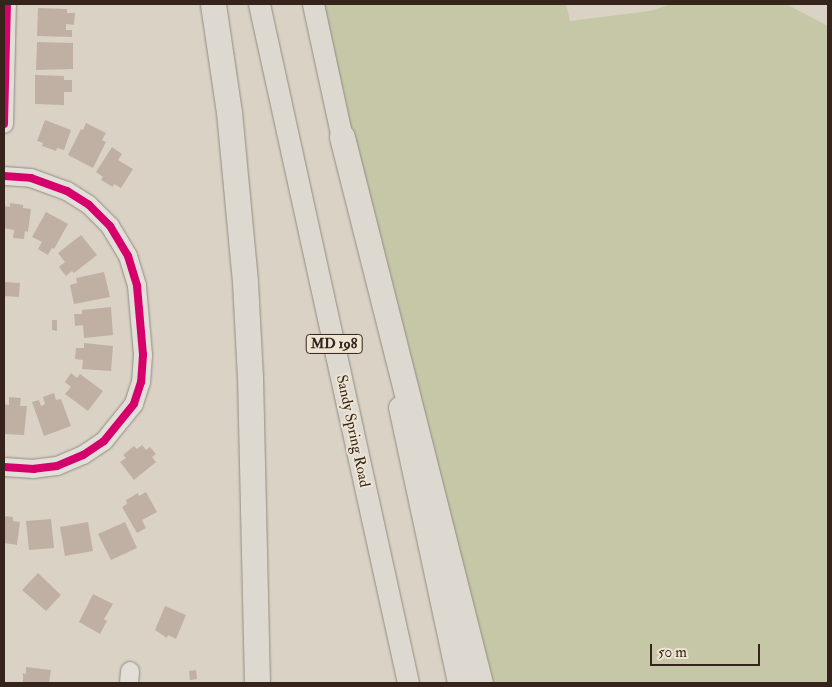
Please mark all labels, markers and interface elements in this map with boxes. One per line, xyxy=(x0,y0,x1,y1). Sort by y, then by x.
road number: MD 198 xyxy=(305,332,363,356)
street label: Sandy Spring Road xyxy=(332,373,374,489)
scale bar xyxy=(652,634,762,666)
text: 50 m xyxy=(658,643,687,662)

